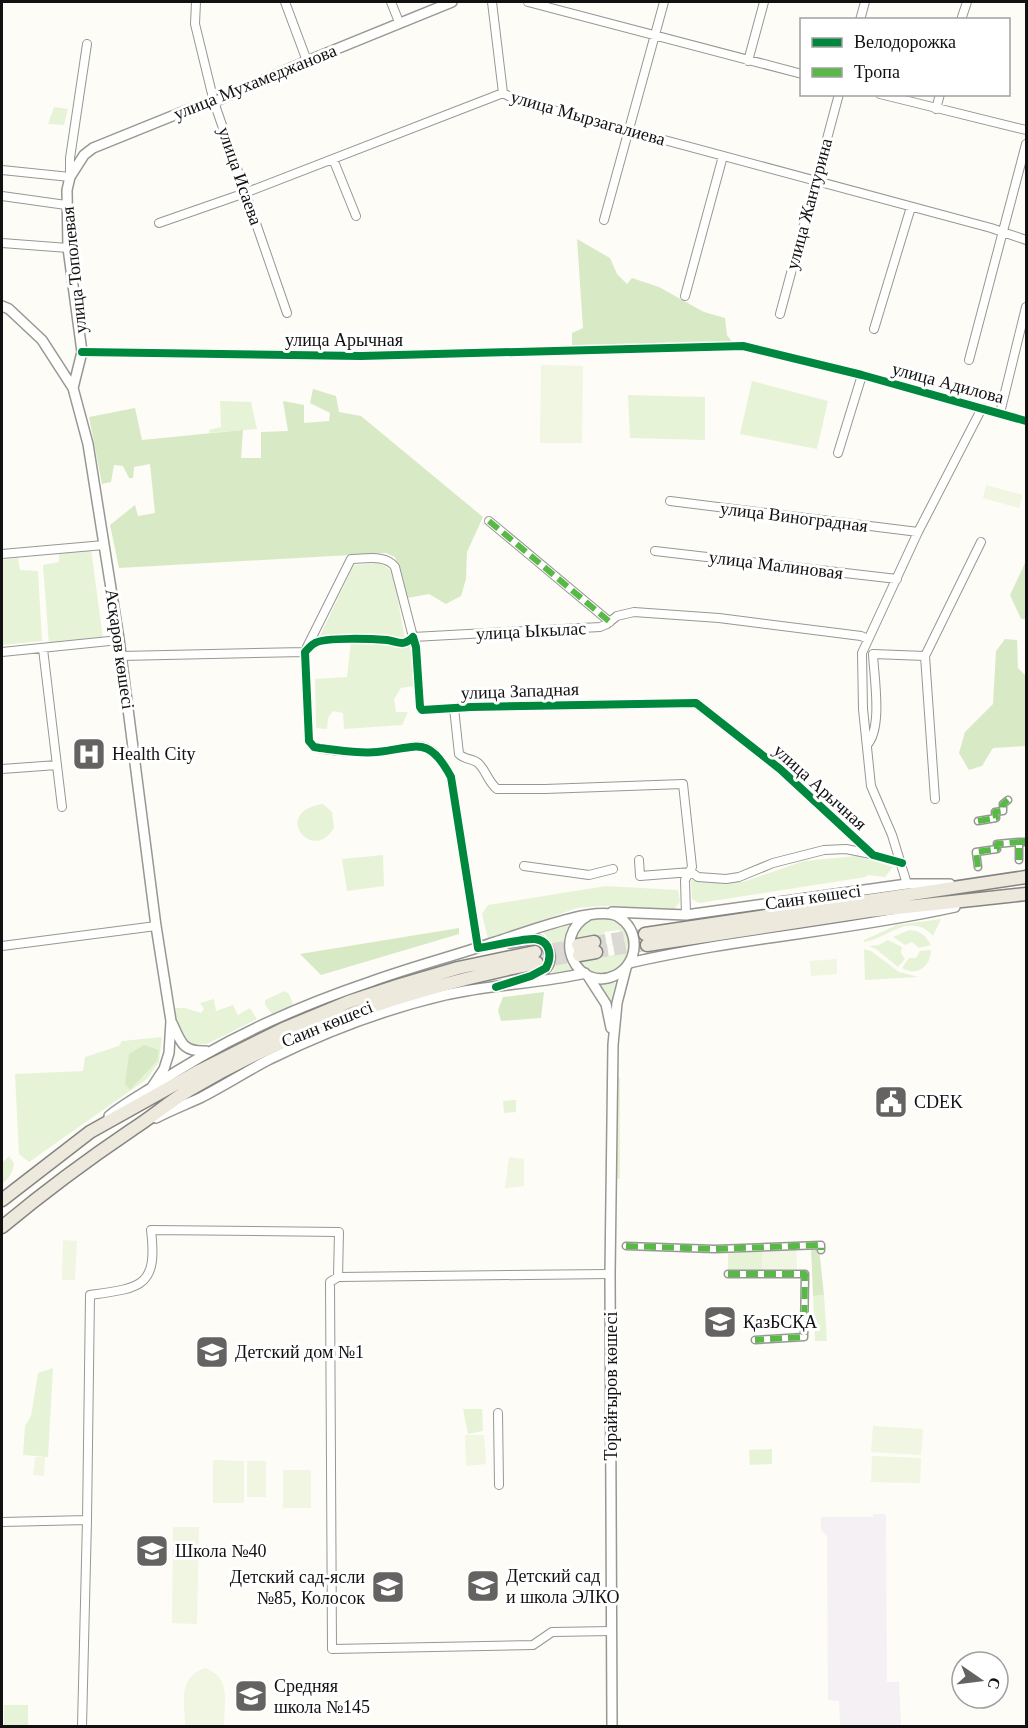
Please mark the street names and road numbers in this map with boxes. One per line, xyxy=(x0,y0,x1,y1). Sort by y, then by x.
street label: улица Мухамеджанова xyxy=(171,40,339,124)
street label: улица Мырзагалиева xyxy=(508,86,668,150)
street label: улица Исаева xyxy=(214,124,266,228)
street label: улица Жантурина xyxy=(782,136,836,272)
street label: улица Тополевая xyxy=(57,206,91,334)
street label: улица Арычная xyxy=(285,330,403,350)
street label: улица Адилова xyxy=(890,358,1006,408)
street label: улица Виноградная xyxy=(719,498,869,536)
street label: улица Малиновая xyxy=(708,547,844,583)
street label: Асқаров көшесі xyxy=(102,588,138,710)
street label: улица Ыкылас xyxy=(475,618,587,644)
street label: улица Западная xyxy=(460,679,580,703)
street label: улица Арычная xyxy=(769,740,871,834)
street label: Саин көшесі xyxy=(764,880,862,914)
street label: Саин көшесі xyxy=(278,997,376,1051)
street label: Торайғыров көшесі xyxy=(601,1312,621,1460)

